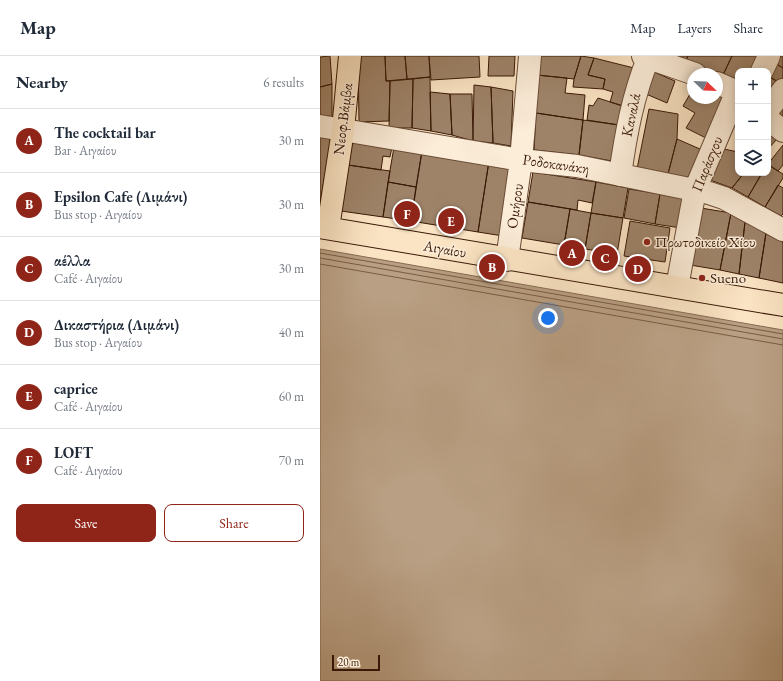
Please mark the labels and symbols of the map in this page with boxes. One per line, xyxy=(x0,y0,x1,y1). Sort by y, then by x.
north arrow xyxy=(687,68,723,104)
street label: Νεοφ.Βάμβα xyxy=(329,82,356,156)
street label: Καναλά xyxy=(617,91,644,138)
street label: Παράσχου xyxy=(687,133,726,195)
street label: Ροδοκανάκη xyxy=(522,149,591,178)
street label: Ομήρου xyxy=(502,182,527,230)
pin: F xyxy=(394,199,420,229)
pin: E xyxy=(438,206,464,236)
place label: Πρωτοδικείο Χίου xyxy=(655,232,756,251)
street label: Αιγαίου xyxy=(421,235,468,262)
marker: Πρωτοδικείο Χίου xyxy=(642,237,652,247)
pin: A xyxy=(559,238,585,268)
pin: C xyxy=(592,243,618,273)
pin: B xyxy=(479,252,505,282)
pin: D xyxy=(625,254,651,284)
place label: Sueno xyxy=(710,268,746,287)
marker: Sueno xyxy=(697,273,707,283)
your location xyxy=(538,308,558,328)
scale bar xyxy=(332,653,380,672)

